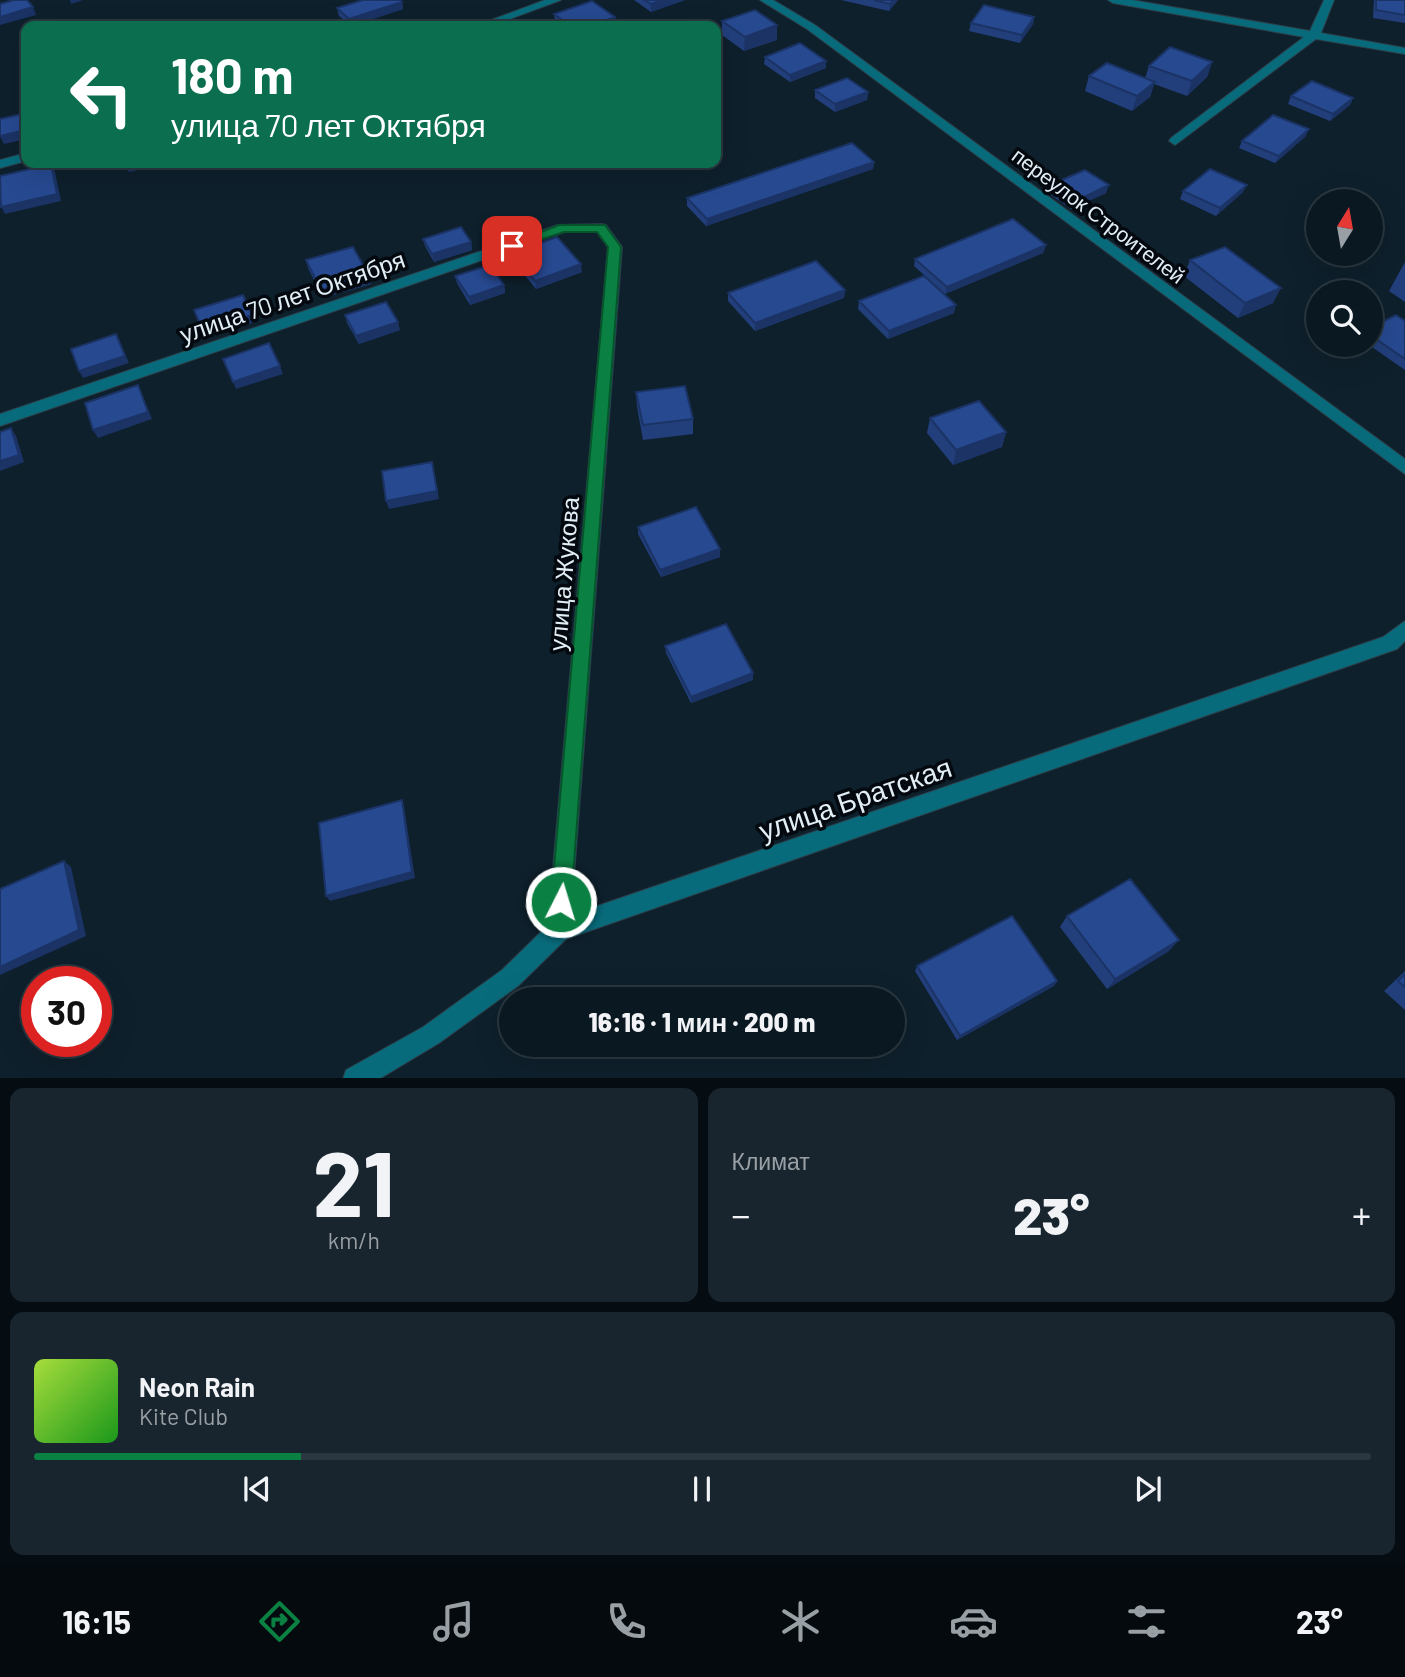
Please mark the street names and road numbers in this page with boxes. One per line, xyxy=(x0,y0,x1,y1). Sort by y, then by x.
street label: переулок Строителей xyxy=(1008,142,1190,288)
street label: улица 70 лет Октября xyxy=(176,244,408,348)
street label: улица Жукова xyxy=(542,495,584,652)
street label: улица Братская xyxy=(754,749,956,847)

